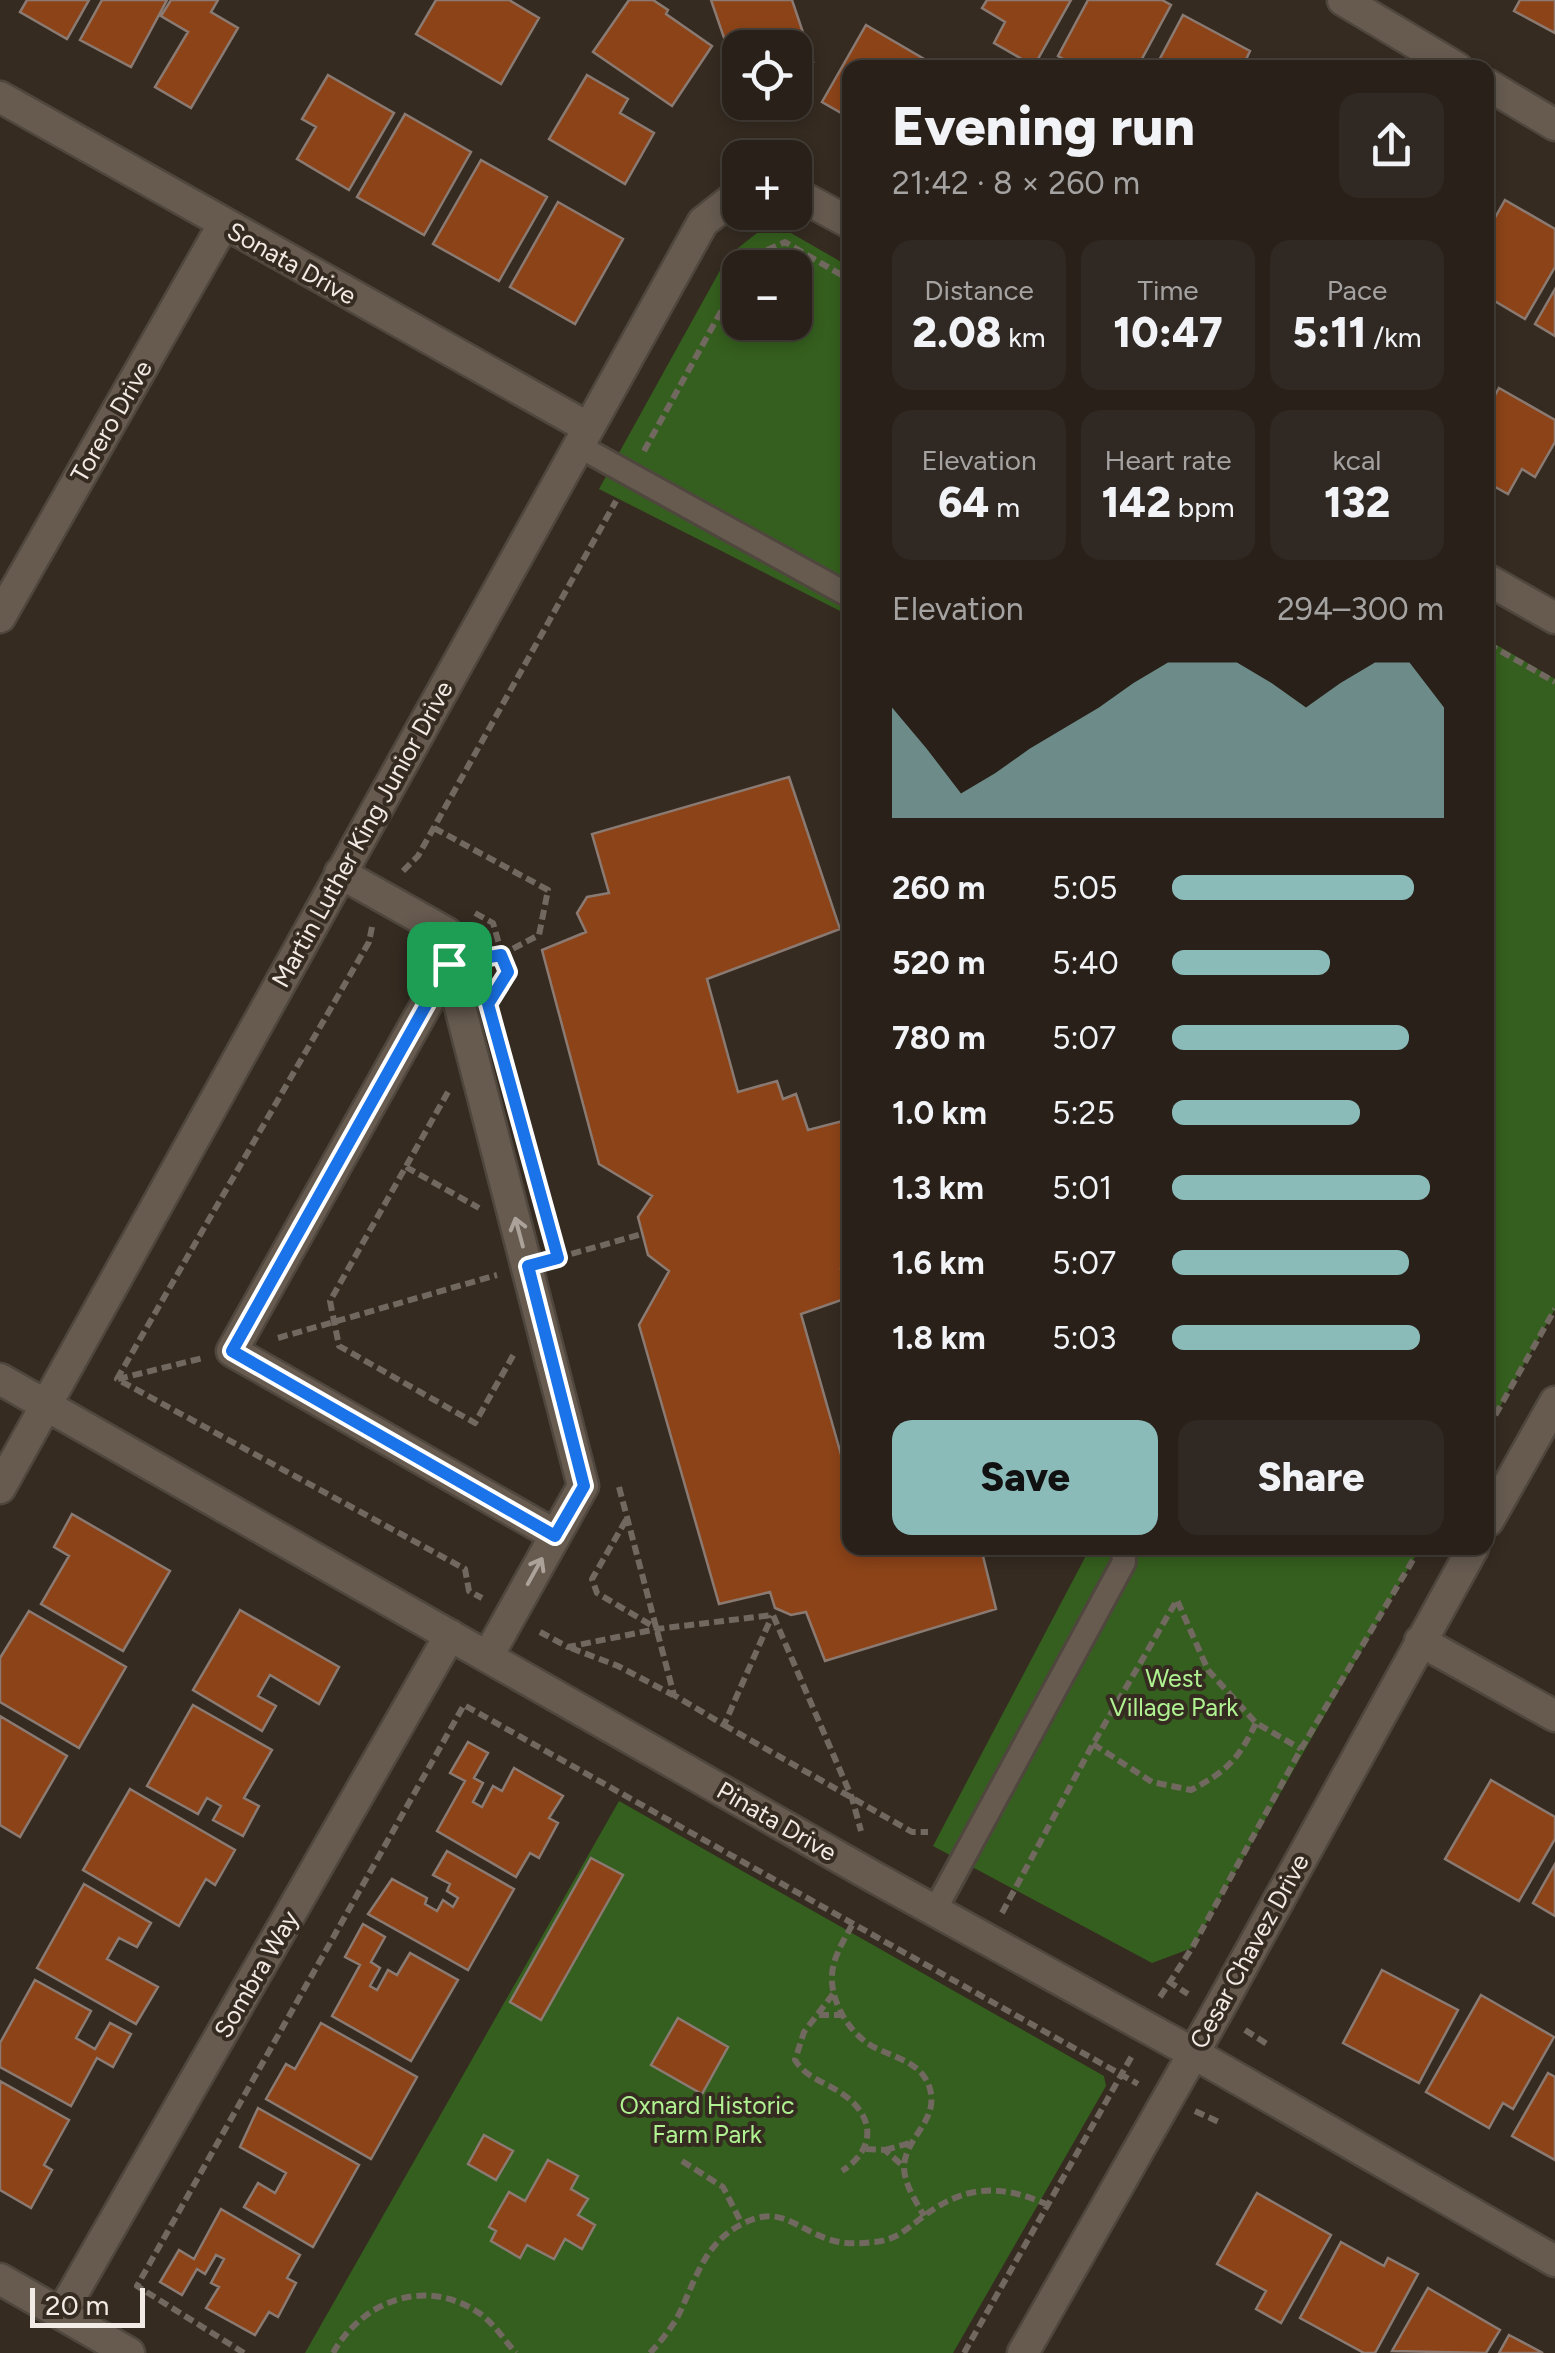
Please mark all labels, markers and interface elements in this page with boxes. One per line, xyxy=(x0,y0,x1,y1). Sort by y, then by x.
map controls xyxy=(722,30,812,340)
button: locate xyxy=(722,30,812,120)
text: Evening run xyxy=(892,93,1195,159)
button: share xyxy=(1339,93,1444,198)
button: + xyxy=(722,140,812,230)
text: 21:42 · 8 × 260 m xyxy=(892,164,1140,202)
street label: Sonata Drive xyxy=(222,215,362,311)
button: − xyxy=(722,250,812,340)
text: Distance xyxy=(924,273,1034,307)
text: Time xyxy=(1137,273,1199,307)
text: Pace xyxy=(1327,273,1387,307)
text: 2.08 xyxy=(912,307,1001,358)
text: 10:47 xyxy=(1113,307,1223,358)
text: 5:11 xyxy=(1292,307,1366,358)
text: km xyxy=(1001,320,1046,354)
text: /km xyxy=(1366,320,1422,354)
street label: Torero Drive xyxy=(64,355,158,487)
text: Elevation xyxy=(921,443,1037,477)
text: Heart rate xyxy=(1104,443,1232,477)
text: kcal xyxy=(1333,443,1381,477)
text: 64 xyxy=(938,477,989,528)
text: 142 xyxy=(1101,477,1171,528)
text: 132 xyxy=(1324,477,1390,528)
text: m xyxy=(989,490,1020,524)
text: bpm xyxy=(1171,490,1235,524)
text: Elevation xyxy=(892,590,1024,628)
text: 294–300 m xyxy=(1277,590,1444,628)
street label: Martin Luther King Junior Drive xyxy=(265,676,459,992)
text: 260 m xyxy=(892,869,985,907)
text: 5:05 xyxy=(1052,869,1117,907)
pin xyxy=(407,922,492,1007)
icon: arrive xyxy=(422,937,477,992)
text: 520 m xyxy=(892,944,985,982)
text: 5:40 xyxy=(1052,944,1119,982)
text: 780 m xyxy=(892,1019,986,1057)
text: 5:07 xyxy=(1052,1019,1116,1057)
text: 1.0 km xyxy=(892,1094,987,1132)
text: 5:25 xyxy=(1052,1094,1115,1132)
text: 1.3 km xyxy=(892,1169,984,1207)
text: 5:01 xyxy=(1052,1169,1112,1207)
one-way arrow xyxy=(508,1217,527,1248)
text: 1.6 km xyxy=(892,1244,985,1282)
text: 5:07 xyxy=(1052,1244,1116,1282)
text: 1.8 km xyxy=(892,1319,986,1357)
text: 5:03 xyxy=(1052,1319,1116,1357)
button: Save xyxy=(892,1420,1158,1535)
button: Share xyxy=(1178,1420,1444,1535)
one-way arrow xyxy=(526,1557,546,1586)
park label: West Village Park xyxy=(1110,1663,1239,1722)
street label: Pinata Drive xyxy=(712,1775,842,1867)
street label: Cesar Chavez Drive xyxy=(1183,1848,1315,2054)
street label: Sombra Way xyxy=(208,1905,304,2043)
park label: Oxnard Historic Farm Park xyxy=(619,2090,795,2149)
scale bar xyxy=(30,2283,145,2328)
text: 20 m xyxy=(45,2288,109,2322)

